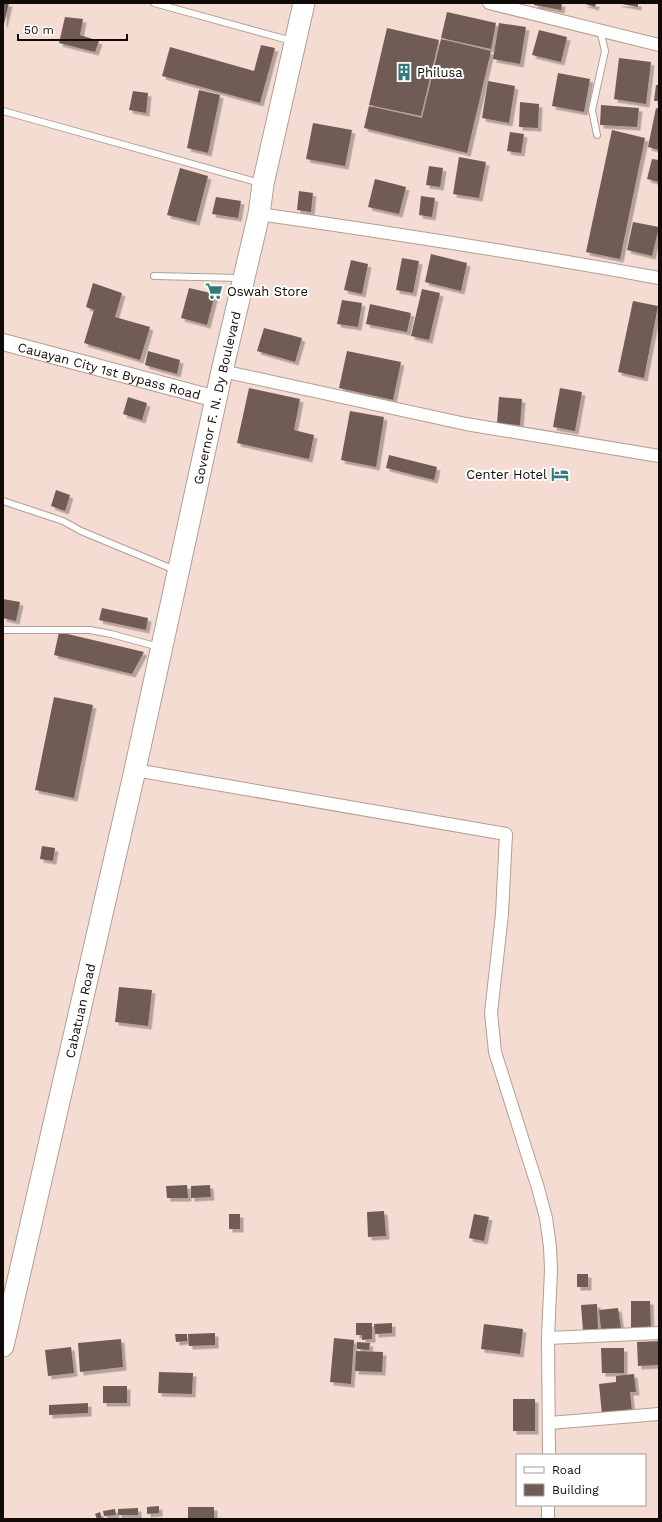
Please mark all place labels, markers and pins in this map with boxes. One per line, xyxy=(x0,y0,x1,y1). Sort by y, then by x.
building icon: Philusa xyxy=(394,62,414,82)
place label: Philusa xyxy=(417,65,463,80)
supermarket icon: Oswah Store xyxy=(204,281,224,301)
place label: Oswah Store xyxy=(227,284,308,299)
hotel icon: Center Hotel xyxy=(550,464,570,484)
place label: Center Hotel xyxy=(466,467,547,482)

